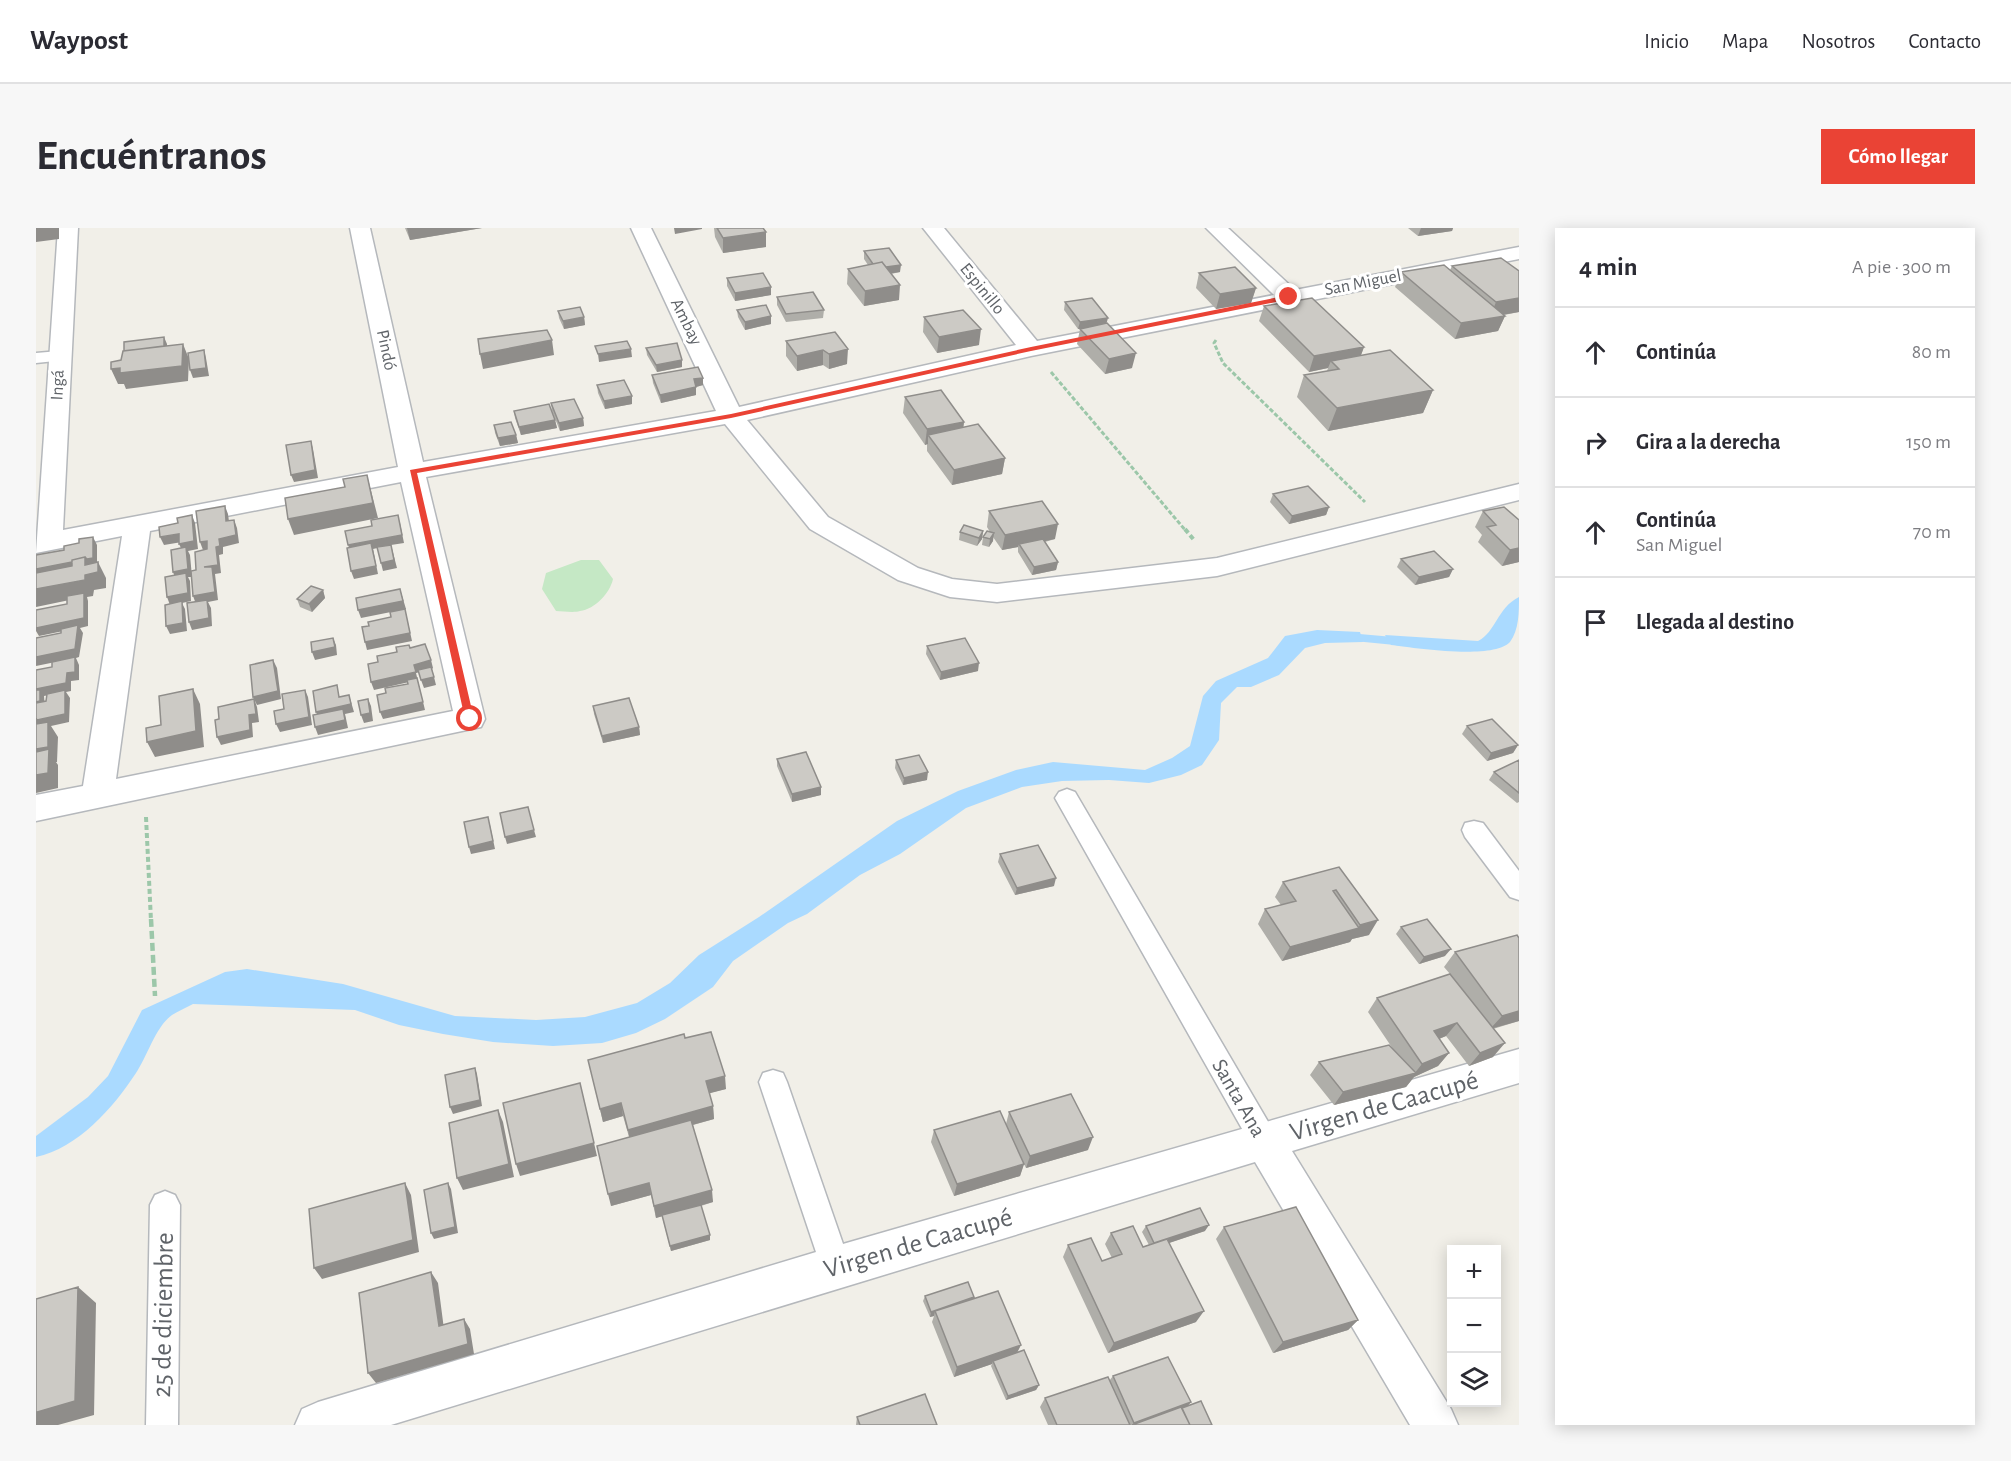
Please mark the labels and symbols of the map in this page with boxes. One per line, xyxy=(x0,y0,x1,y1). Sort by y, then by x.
street label: Espinillo xyxy=(956,260,1008,318)
street label: San Miguel xyxy=(1323,267,1403,299)
route end xyxy=(1275,283,1301,309)
street label: Ambay xyxy=(667,296,705,349)
street label: Pindó xyxy=(373,328,399,372)
street label: Ingá xyxy=(48,369,68,401)
route start xyxy=(456,705,482,731)
street label: Santa Ana xyxy=(1208,1055,1270,1141)
street label: Virgen de Caacupé xyxy=(1287,1066,1481,1146)
street label: Virgen de Caacupé xyxy=(821,1203,1015,1283)
street label: 25 de diciembre xyxy=(148,1232,178,1398)

